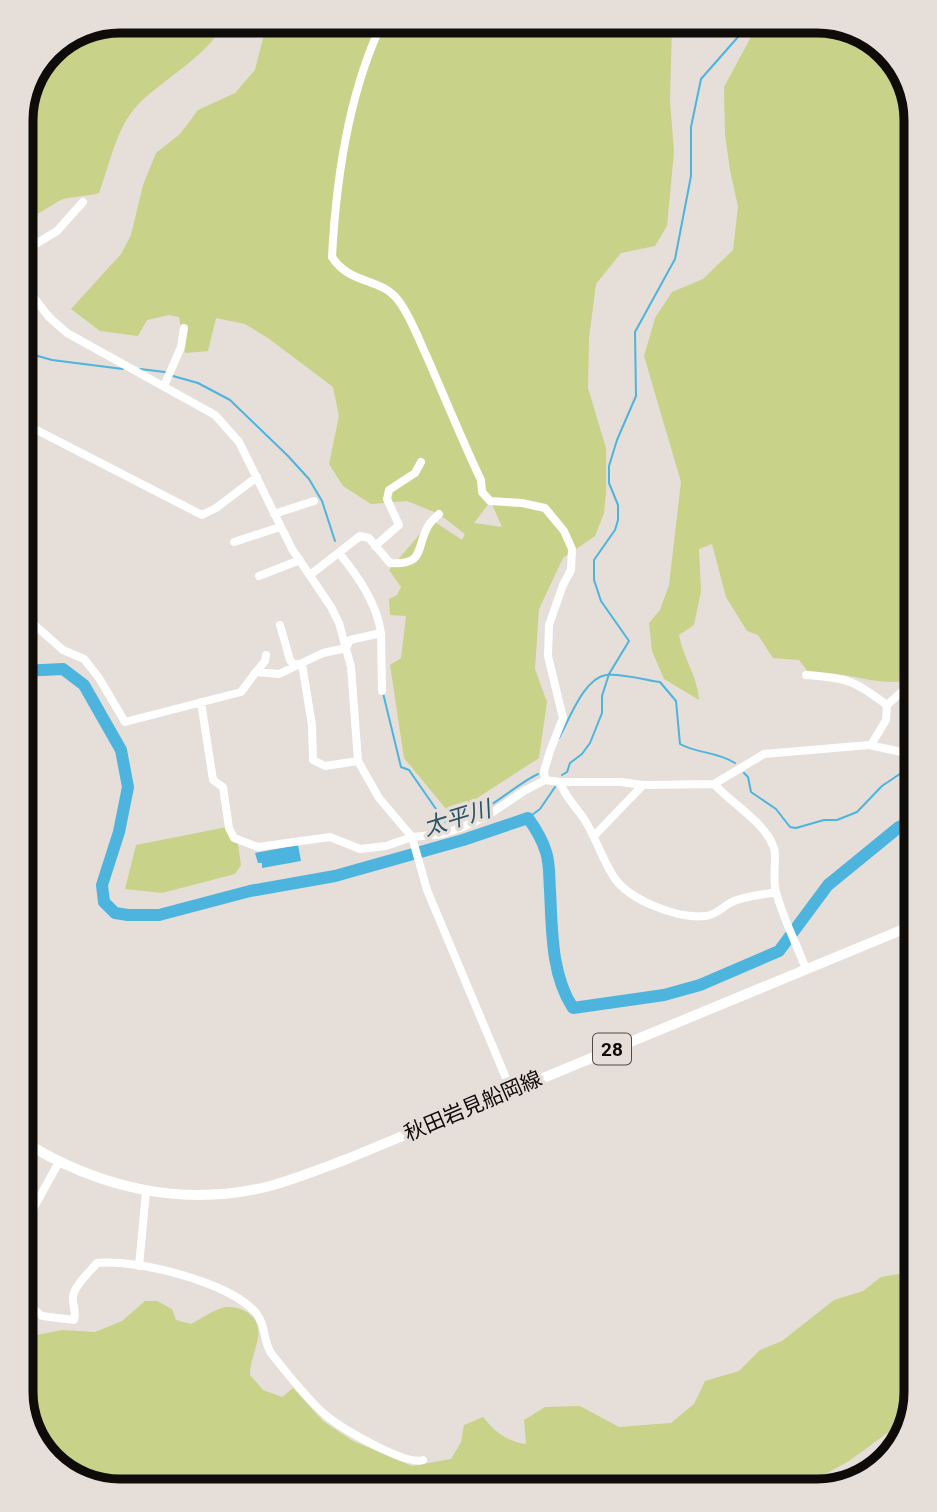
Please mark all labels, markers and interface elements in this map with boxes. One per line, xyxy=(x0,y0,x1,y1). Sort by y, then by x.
water label: 太平川 xyxy=(420,795,497,841)
road number: 28 xyxy=(593,1034,631,1064)
street label: 秋田岩見船岡線 xyxy=(401,1066,545,1146)

